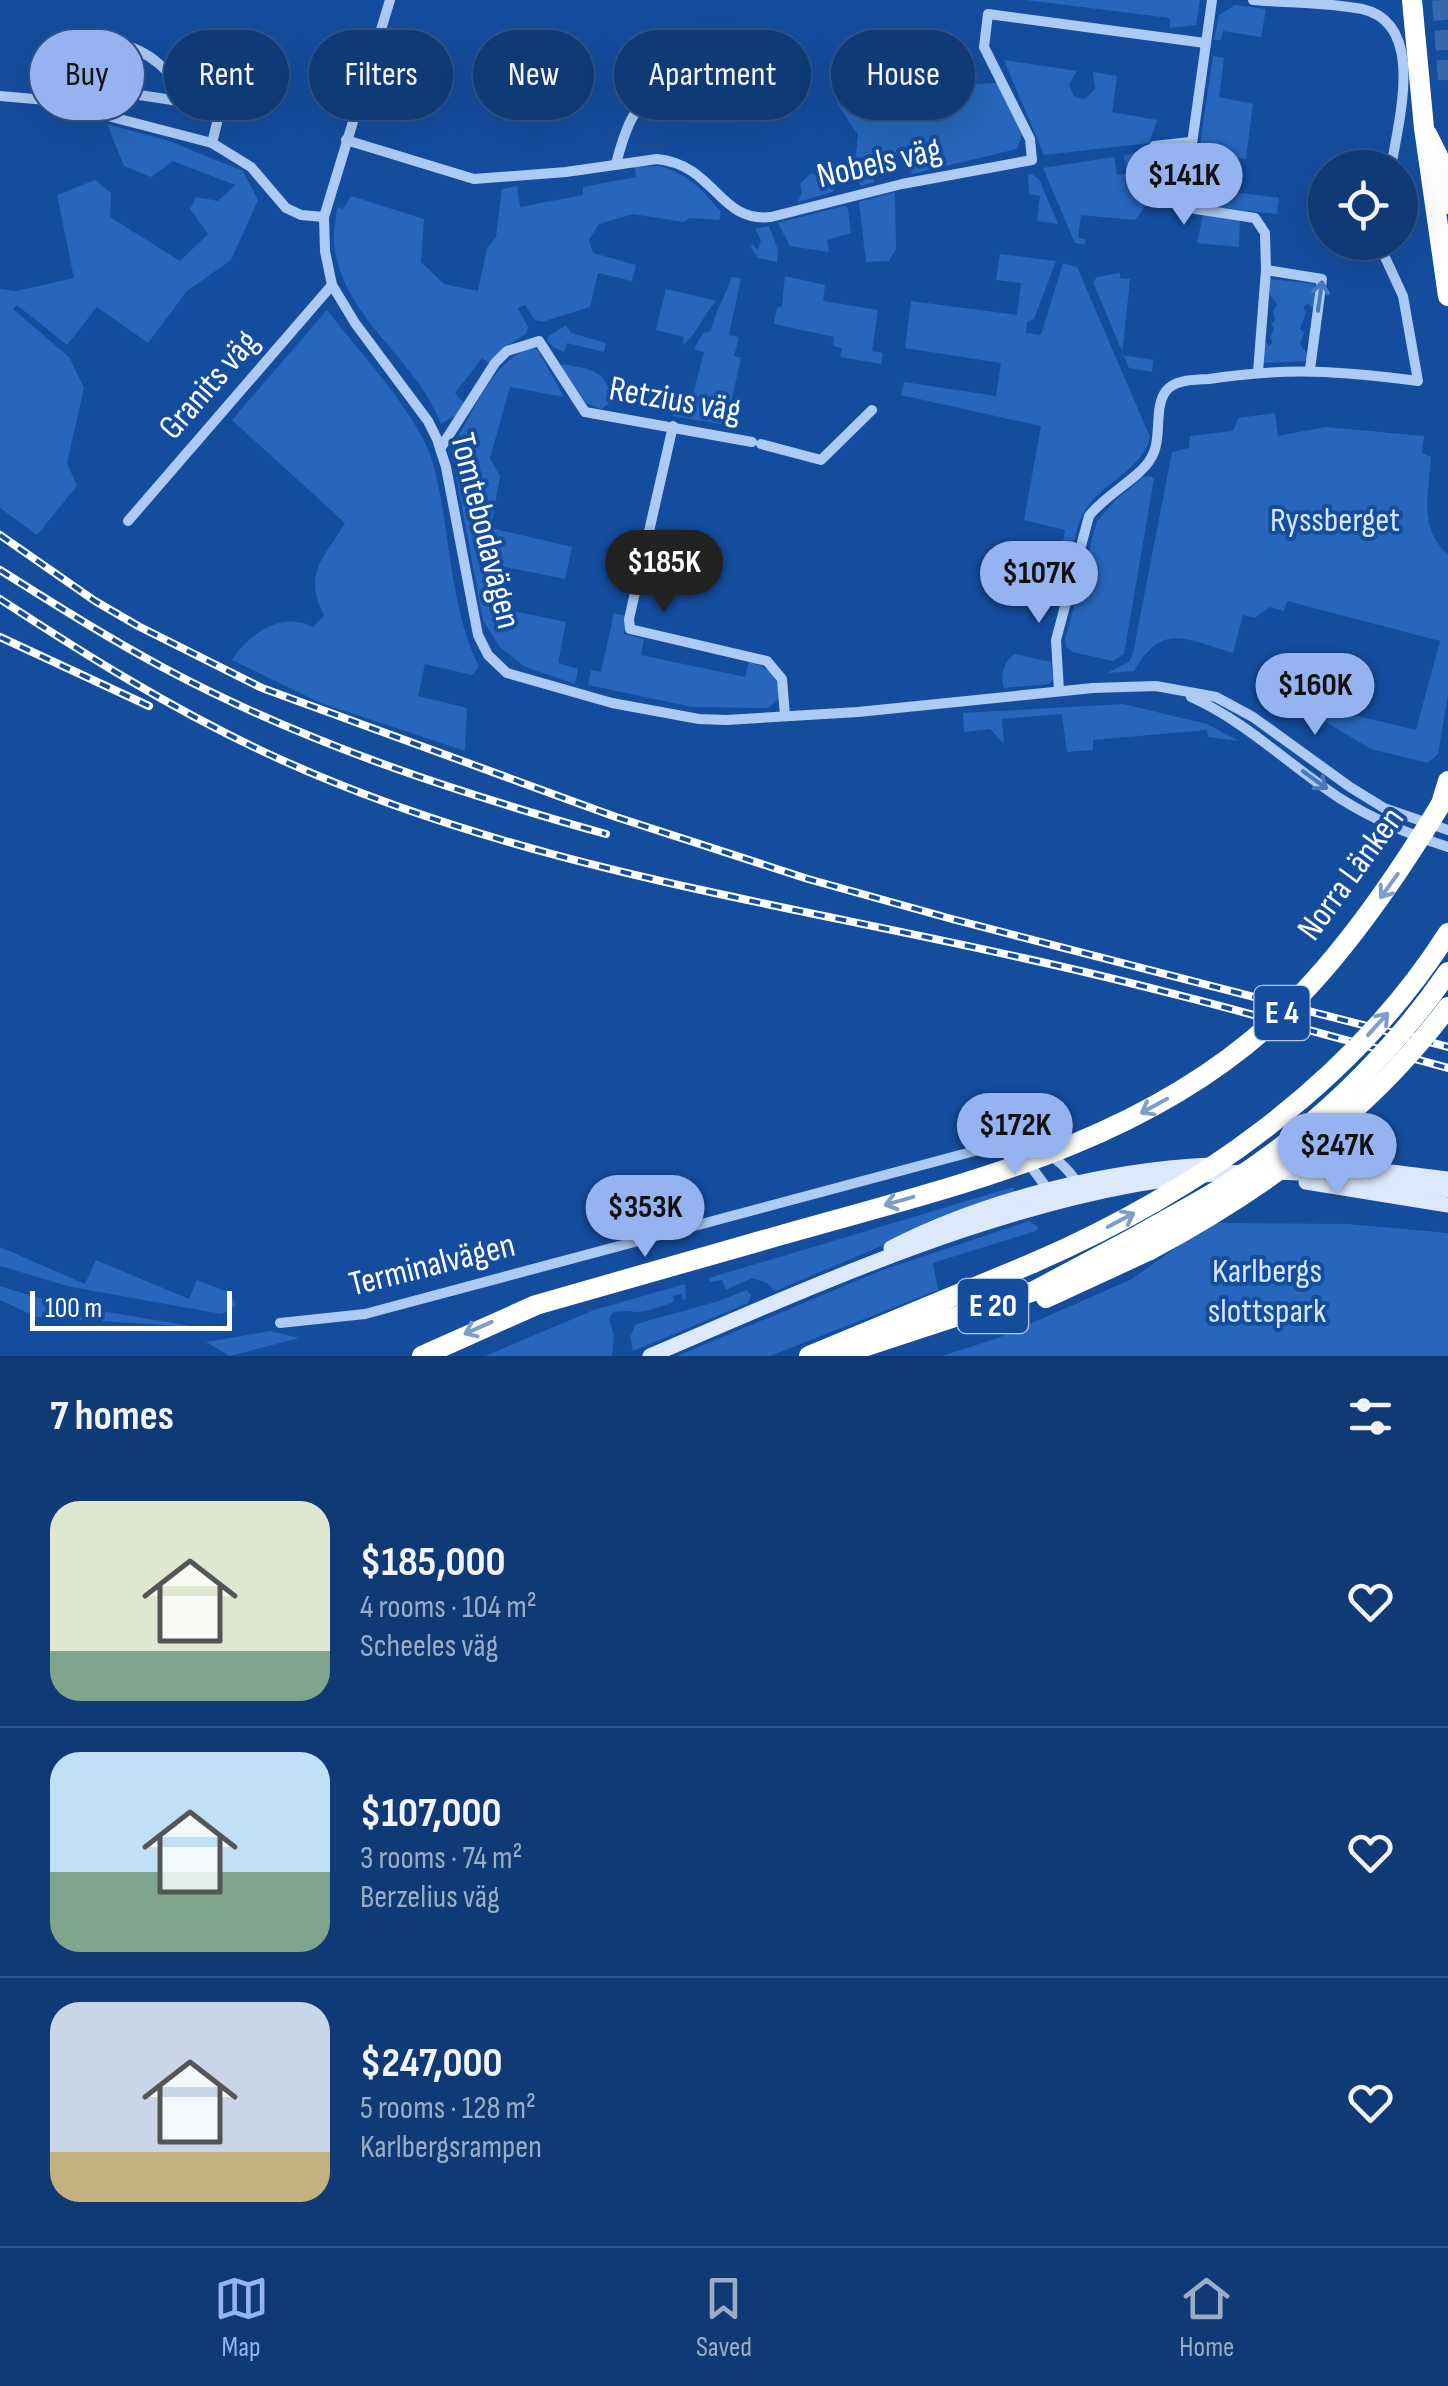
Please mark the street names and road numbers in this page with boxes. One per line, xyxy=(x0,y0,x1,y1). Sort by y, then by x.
street label: Nobels väg xyxy=(813,128,945,198)
street label: Granits väg xyxy=(150,321,268,449)
street label: Retzius väg xyxy=(606,367,744,433)
street label: Tomtebodavägen xyxy=(440,429,530,633)
street label: Norra Länken xyxy=(1288,799,1414,949)
road number: E 4 xyxy=(1254,986,1310,1040)
street label: Terminalvägen xyxy=(345,1224,519,1306)
road number: E 20 xyxy=(958,1279,1028,1333)

